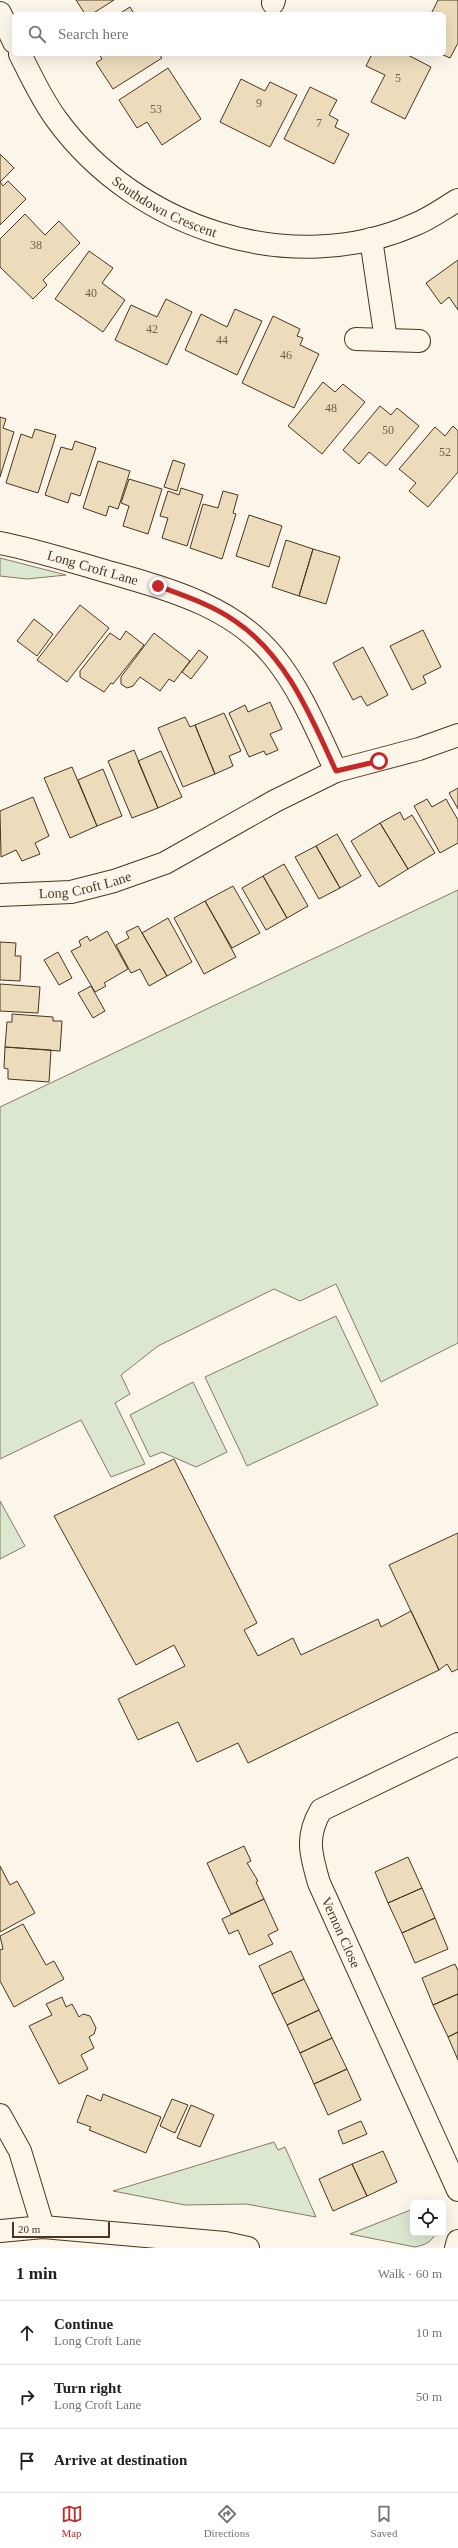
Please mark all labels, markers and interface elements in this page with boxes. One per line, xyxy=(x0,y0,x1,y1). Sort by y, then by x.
search box xyxy=(12,12,446,56)
icon: search xyxy=(26,23,48,45)
text: Search here xyxy=(58,26,128,42)
house number: 5 xyxy=(395,71,401,85)
house number: 9 xyxy=(256,96,262,110)
house number: 53 xyxy=(150,102,162,116)
house number: 7 xyxy=(316,116,322,130)
street label: Southdown Crescent xyxy=(109,173,219,240)
house number: 38 xyxy=(30,238,42,252)
house number: 40 xyxy=(85,286,97,300)
house number: 42 xyxy=(146,322,158,336)
house number: 44 xyxy=(216,333,228,347)
house number: 46 xyxy=(280,348,292,362)
house number: 48 xyxy=(325,401,337,415)
house number: 50 xyxy=(382,423,394,437)
house number: 52 xyxy=(439,445,451,459)
street label: Long Croft Lane xyxy=(46,547,140,588)
route end xyxy=(149,577,167,595)
route start xyxy=(370,752,388,770)
street label: Long Croft Lane xyxy=(39,868,133,901)
street label: Vernon Close xyxy=(319,1895,364,1970)
map controls xyxy=(410,2200,446,2236)
button: locate xyxy=(410,2200,446,2236)
scale bar xyxy=(12,2220,110,2239)
text: 20 m xyxy=(18,2223,40,2235)
text: 1 min xyxy=(16,2264,57,2283)
text: Walk · 60 m xyxy=(378,2266,442,2281)
text: Continue xyxy=(54,2316,113,2332)
icon: ahead xyxy=(16,2322,38,2344)
text: 10 m xyxy=(416,2325,442,2340)
text: Long Croft Lane xyxy=(54,2333,141,2348)
text: Turn right xyxy=(54,2380,121,2396)
icon: right xyxy=(16,2386,38,2408)
text: 50 m xyxy=(416,2389,442,2404)
text: Long Croft Lane xyxy=(54,2397,141,2412)
icon: arrive xyxy=(16,2450,38,2472)
text: Arrive at destination xyxy=(54,2452,187,2468)
tab: Map xyxy=(61,2503,83,2539)
tab: Directions xyxy=(204,2503,249,2539)
tab: Saved xyxy=(371,2503,397,2539)

